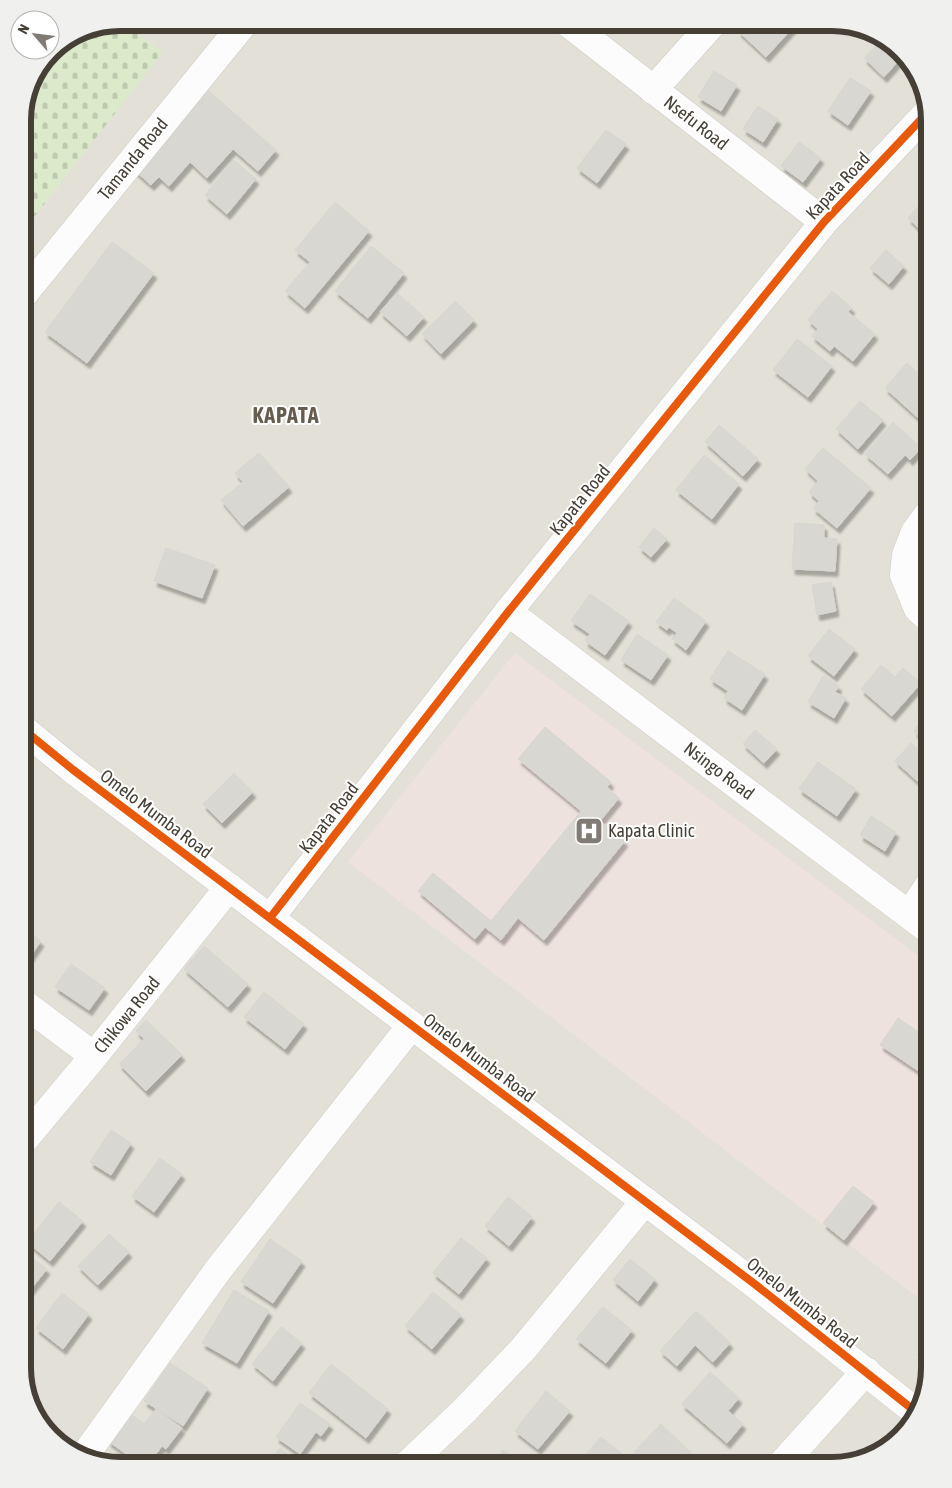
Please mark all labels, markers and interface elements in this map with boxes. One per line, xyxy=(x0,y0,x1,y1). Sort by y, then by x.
north arrow xyxy=(10,10,60,60)
text: N xyxy=(15,21,33,36)
street label: Nsefu Road xyxy=(660,91,733,154)
street label: Tamanda Road xyxy=(93,114,172,204)
street label: Kapata Road xyxy=(801,148,874,224)
district label: KAPATA xyxy=(253,402,319,428)
street label: Kapata Road xyxy=(545,460,614,539)
street label: Nsingo Road xyxy=(680,737,759,804)
street label: Omelo Mumba Road xyxy=(96,765,216,862)
street label: Kapata Road xyxy=(294,778,363,857)
hospital icon: Kapata Clinic xyxy=(574,816,604,846)
place label: Kapata Clinic xyxy=(608,820,695,841)
street label: Chikowa Road xyxy=(89,972,164,1057)
street label: Omelo Mumba Road xyxy=(419,1009,539,1106)
street label: Omelo Mumba Road xyxy=(743,1253,862,1352)

